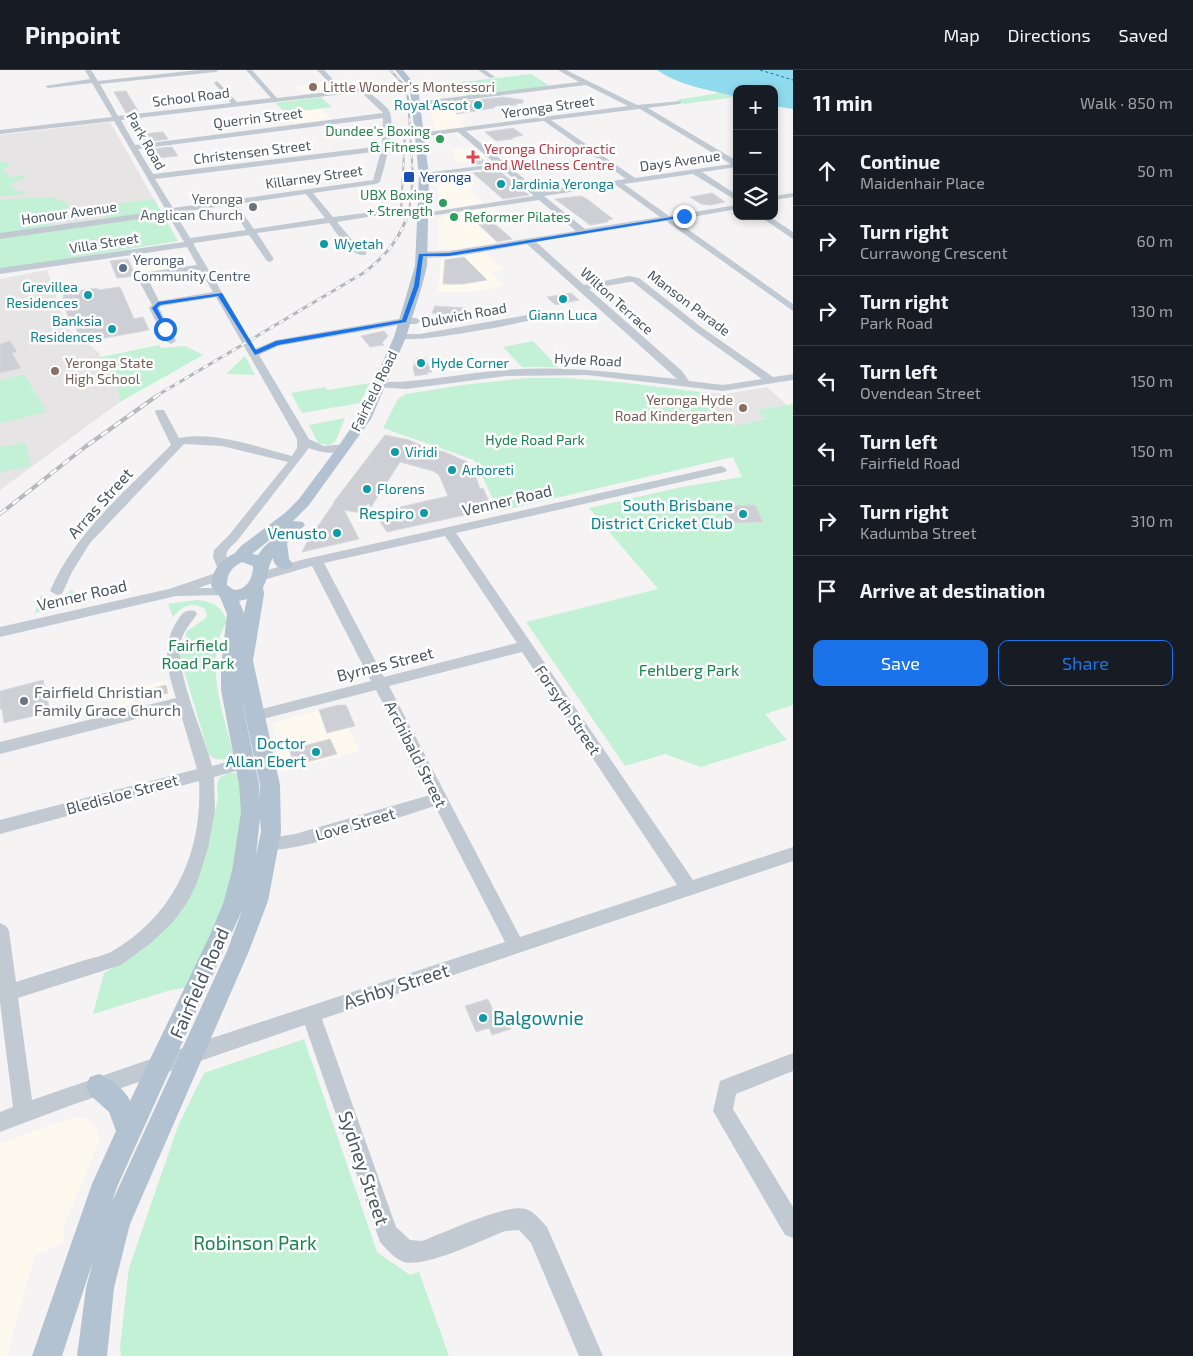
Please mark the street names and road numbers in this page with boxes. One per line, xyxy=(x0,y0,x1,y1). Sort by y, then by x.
street label: School Road xyxy=(151,83,231,110)
street label: Yeronga Street xyxy=(500,92,595,121)
street label: Querrin Street xyxy=(212,104,304,131)
street label: Park Road xyxy=(123,109,170,173)
street label: Christensen Street xyxy=(192,136,312,167)
street label: Days Avenue xyxy=(639,146,721,175)
street label: Killarney Street xyxy=(264,161,364,192)
street label: Honour Avenue xyxy=(20,197,118,228)
street label: Villa Street xyxy=(68,229,140,256)
street label: Wilton Terrace xyxy=(577,263,657,338)
street label: Manson Parade xyxy=(645,266,734,339)
street label: Dulwich Road xyxy=(420,299,508,330)
street label: Fairfield Road xyxy=(347,348,400,434)
street label: Hyde Road xyxy=(554,349,622,370)
street label: Arras Street xyxy=(63,464,136,542)
street label: Venner Road xyxy=(460,480,554,519)
street label: Venner Road xyxy=(35,575,129,614)
street label: Byrnes Street xyxy=(335,642,435,685)
street label: Forsyth Street xyxy=(532,661,605,758)
street label: Archibald Street xyxy=(381,697,451,810)
street label: Bledisloe Street xyxy=(64,769,180,818)
street label: Love Street xyxy=(313,803,397,844)
street label: Fairfield Road xyxy=(164,924,233,1042)
street label: Ashby Street xyxy=(340,958,452,1013)
street label: Sydney Street xyxy=(334,1108,395,1228)

